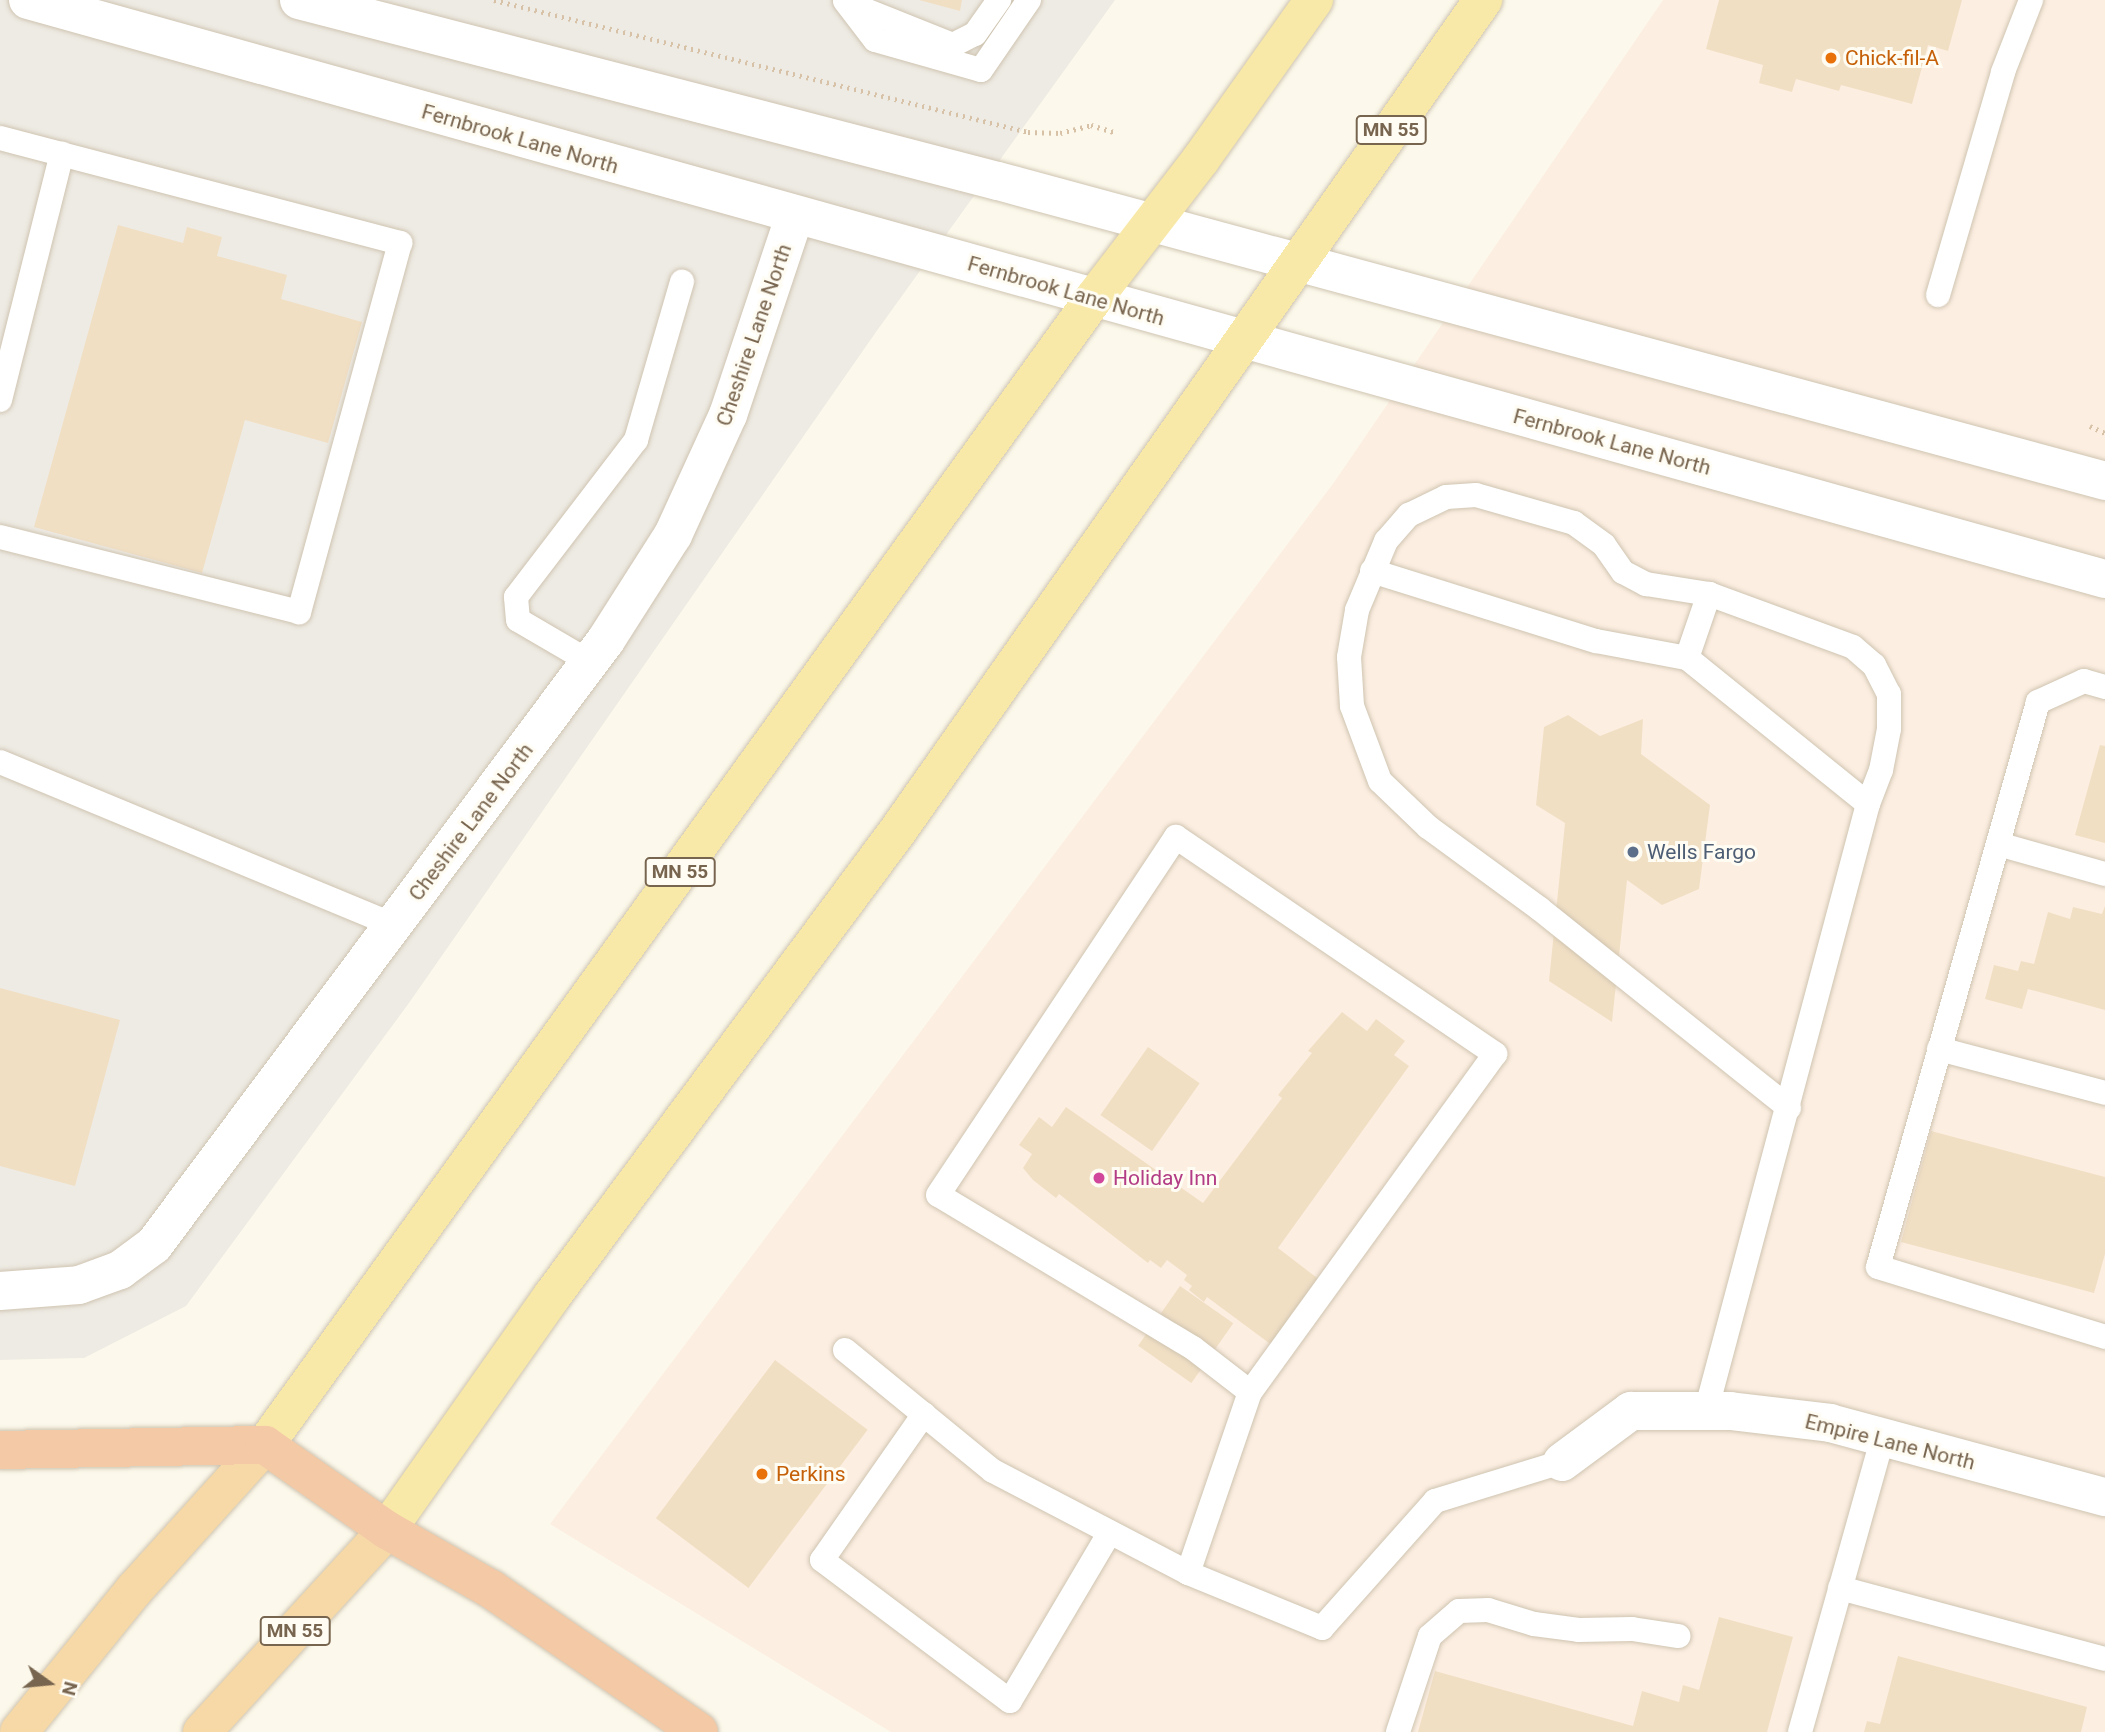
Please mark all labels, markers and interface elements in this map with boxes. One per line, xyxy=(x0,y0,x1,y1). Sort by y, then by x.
place label: Chick-fil-A xyxy=(1845,45,1939,71)
marker: Chick-fil-A xyxy=(1823,50,1839,66)
street label: Fernbrook Lane North xyxy=(419,99,621,179)
road number: MN 55 xyxy=(1354,114,1428,146)
street label: Cheshire Lane North xyxy=(711,241,797,429)
street label: Fernbrook Lane North xyxy=(965,251,1167,331)
street label: Fernbrook Lane North xyxy=(1510,404,1714,480)
street label: Cheshire Lane North xyxy=(404,738,538,906)
place label: Wells Fargo xyxy=(1647,839,1756,865)
marker: Wells Fargo xyxy=(1625,844,1641,860)
road number: MN 55 xyxy=(643,856,717,888)
place label: Holiday Inn xyxy=(1113,1165,1217,1191)
marker: Holiday Inn xyxy=(1091,1170,1107,1186)
street label: Empire Lane North xyxy=(1802,1409,1978,1475)
place label: Perkins xyxy=(776,1461,846,1487)
marker: Perkins xyxy=(754,1466,770,1482)
road number: MN 55 xyxy=(258,1616,332,1646)
north arrow xyxy=(14,1648,84,1718)
text: N xyxy=(57,1679,83,1698)

